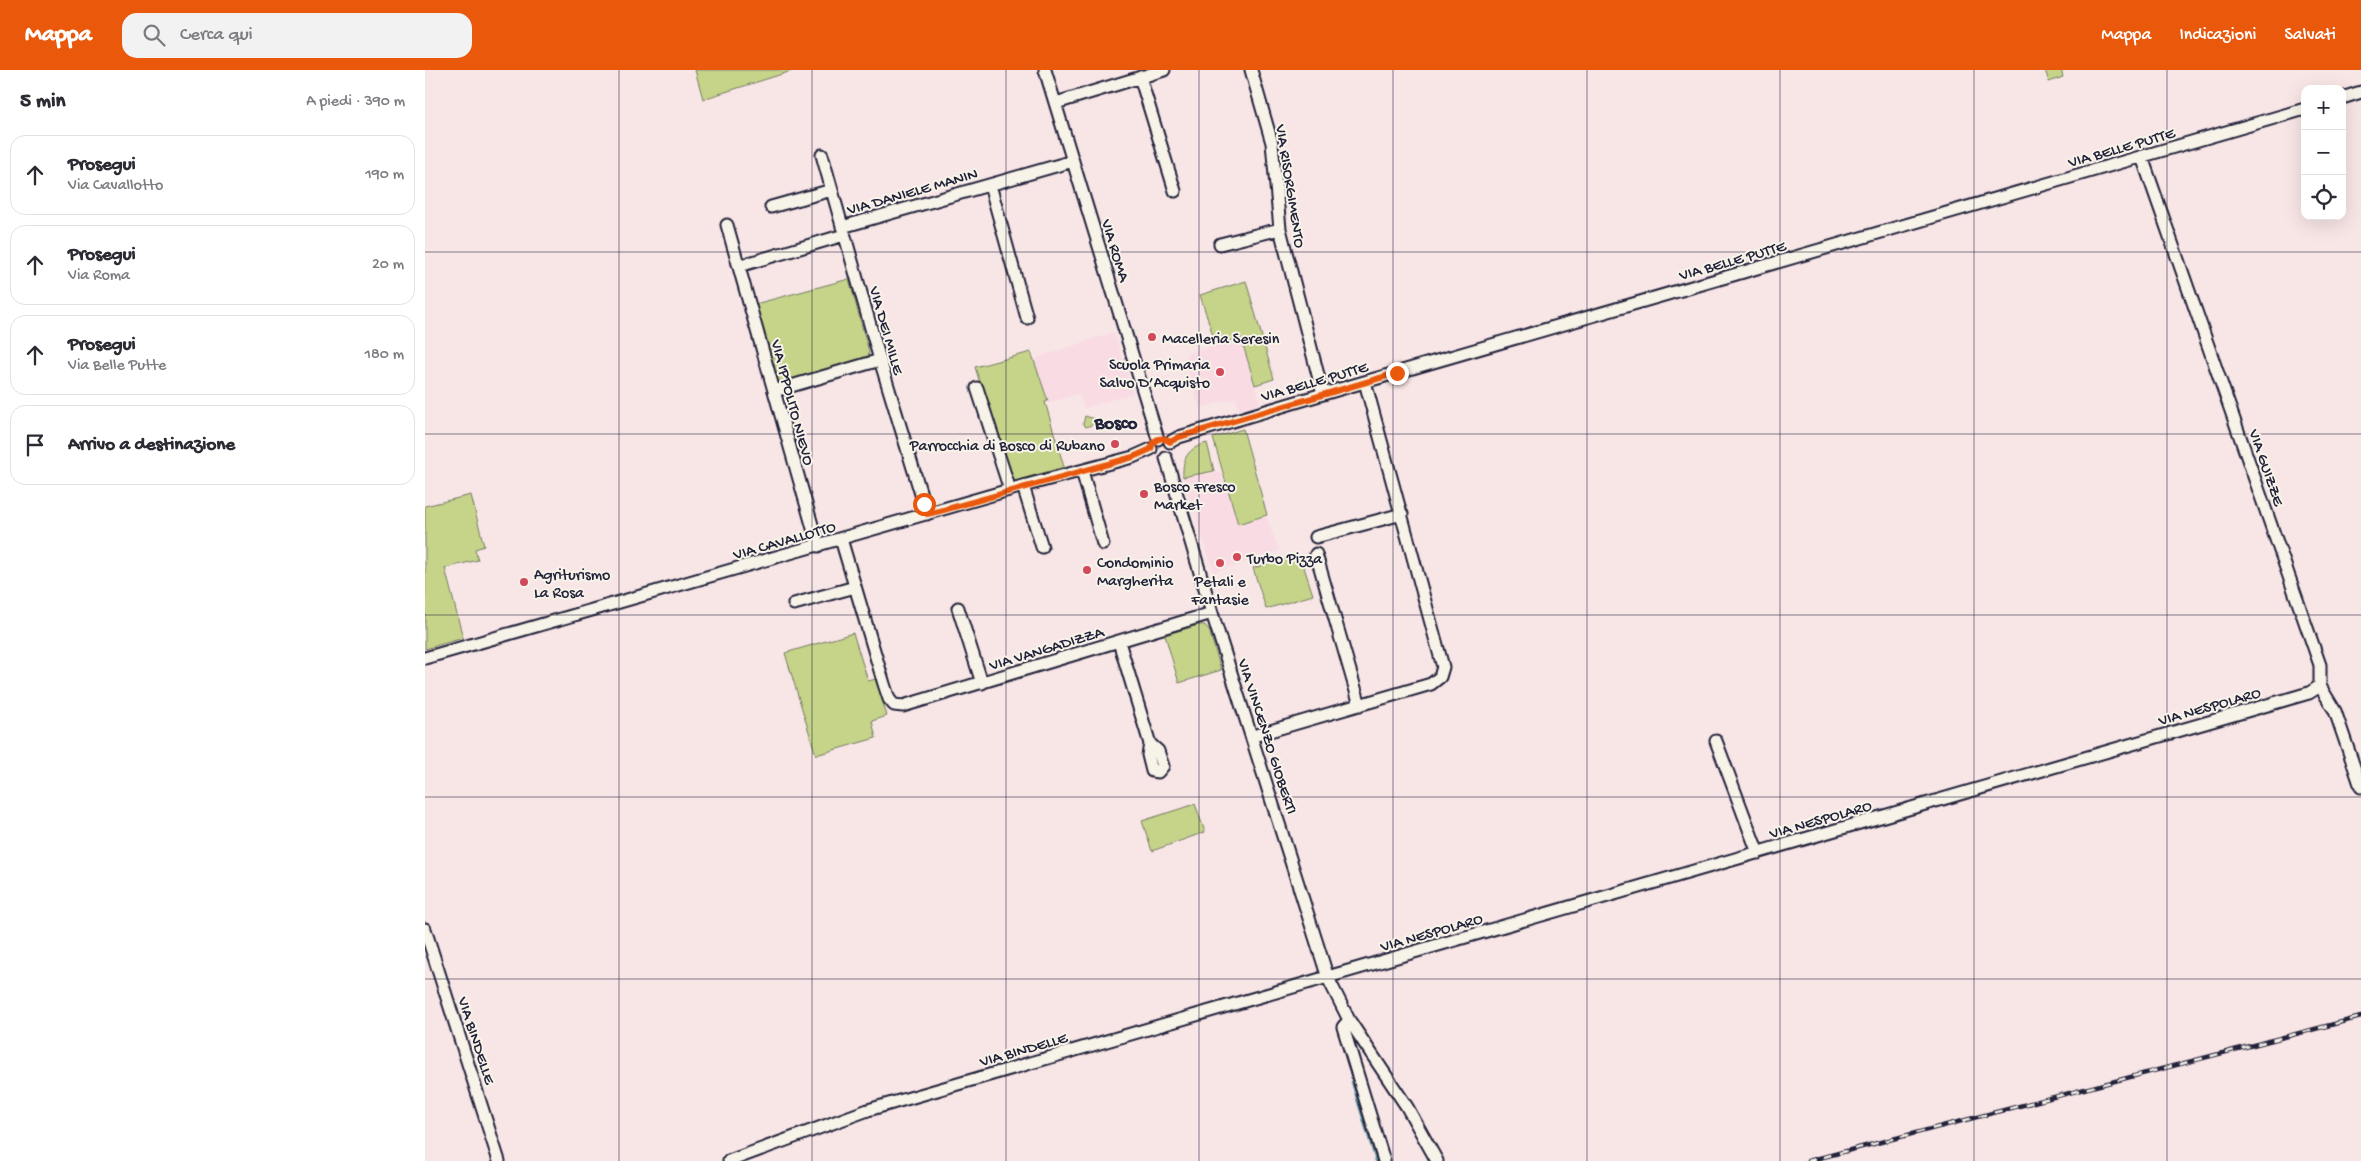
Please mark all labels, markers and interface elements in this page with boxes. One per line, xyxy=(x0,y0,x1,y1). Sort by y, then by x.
search box xyxy=(122,13,472,58)
text: Mappa xyxy=(25,21,92,50)
icon: search xyxy=(140,21,168,49)
text: Cerca qui xyxy=(180,24,253,47)
text: Mappa xyxy=(2101,25,2151,46)
text: Indicazioni xyxy=(2179,25,2257,46)
text: Salvati xyxy=(2285,25,2336,46)
map controls xyxy=(2301,85,2346,220)
button: + xyxy=(2301,85,2346,130)
text: 5 min xyxy=(20,90,65,115)
text: A piedi · 390 m xyxy=(306,93,405,112)
street label: VIA RISORGIMENTO xyxy=(1269,122,1308,250)
street label: VIA BELLE PUTTE xyxy=(2066,125,2178,174)
button: − xyxy=(2301,130,2346,175)
text: Prosegui xyxy=(68,154,136,177)
icon: ahead xyxy=(21,161,49,189)
text: 190 m xyxy=(365,166,404,185)
street label: VIA DANIELE MANIN xyxy=(845,166,980,221)
button: locate xyxy=(2301,175,2346,220)
text: Via Cavallotto xyxy=(68,177,163,196)
street label: VIA ROMA xyxy=(1095,216,1133,286)
street label: VIA BELLE PUTTE xyxy=(1677,238,1789,287)
text: Prosegui xyxy=(68,244,136,267)
icon: ahead xyxy=(21,251,49,279)
text: 20 m xyxy=(372,256,404,275)
text: Via Roma xyxy=(68,267,130,286)
street label: VIA DEI MILLE xyxy=(863,284,907,378)
marker: Macelleria Seresin xyxy=(1146,331,1158,343)
place label: Macelleria Seresin xyxy=(1162,331,1280,350)
text: Prosegui xyxy=(68,334,136,357)
street label: VIA IPPOLITO NIEVO xyxy=(764,337,817,468)
icon: ahead xyxy=(21,341,49,369)
text: 180 m xyxy=(365,346,404,365)
text: Via Belle Putte xyxy=(68,357,166,376)
place label: Scuola Primaria Salvo D’Acquisto xyxy=(1099,357,1211,394)
street label: VIA BELLE PUTTE xyxy=(1259,359,1371,408)
route end xyxy=(1386,362,1409,385)
marker: Scuola Primaria Salvo D’Acquisto xyxy=(1214,366,1226,378)
district label: Bosco xyxy=(1094,413,1138,436)
street label: VIA GUIZZE xyxy=(2242,426,2287,510)
icon: arrive xyxy=(21,431,49,459)
text: Arrivo a destinazione xyxy=(68,434,235,457)
place label: Parrocchia di Bosco di Rubano xyxy=(909,438,1105,457)
marker: Parrocchia di Bosco di Rubano xyxy=(1109,438,1121,450)
place label: Bosco Fresco Market xyxy=(1153,479,1236,516)
marker: Bosco Fresco Market xyxy=(1138,488,1150,500)
route start xyxy=(913,493,936,516)
street label: VIA CAVALLOTTO xyxy=(731,519,839,566)
marker: Turbo Pizza xyxy=(1231,551,1243,563)
place label: Turbo Pizza xyxy=(1246,551,1323,570)
place label: Condominio Margherita xyxy=(1097,555,1174,592)
marker: Petali e Fantasie xyxy=(1214,557,1226,569)
marker: Condominio Margherita xyxy=(1081,564,1093,576)
place label: Agriturismo La Rosa xyxy=(534,567,610,604)
place label: Petali e Fantasie xyxy=(1190,574,1250,611)
marker: Agriturismo La Rosa xyxy=(518,576,530,588)
street label: VIA VANGADIZZA xyxy=(987,623,1108,677)
street label: VIA VINCENZO GIOBERTI xyxy=(1231,656,1300,817)
street label: VIA NESPOLARO xyxy=(2156,685,2264,732)
street label: VIA NESPOLARO xyxy=(1767,798,1875,845)
street label: VIA NESPOLARO xyxy=(1378,911,1486,958)
street label: VIA BINDELLE xyxy=(451,994,498,1088)
street label: VIA BINDELLE xyxy=(977,1029,1071,1073)

